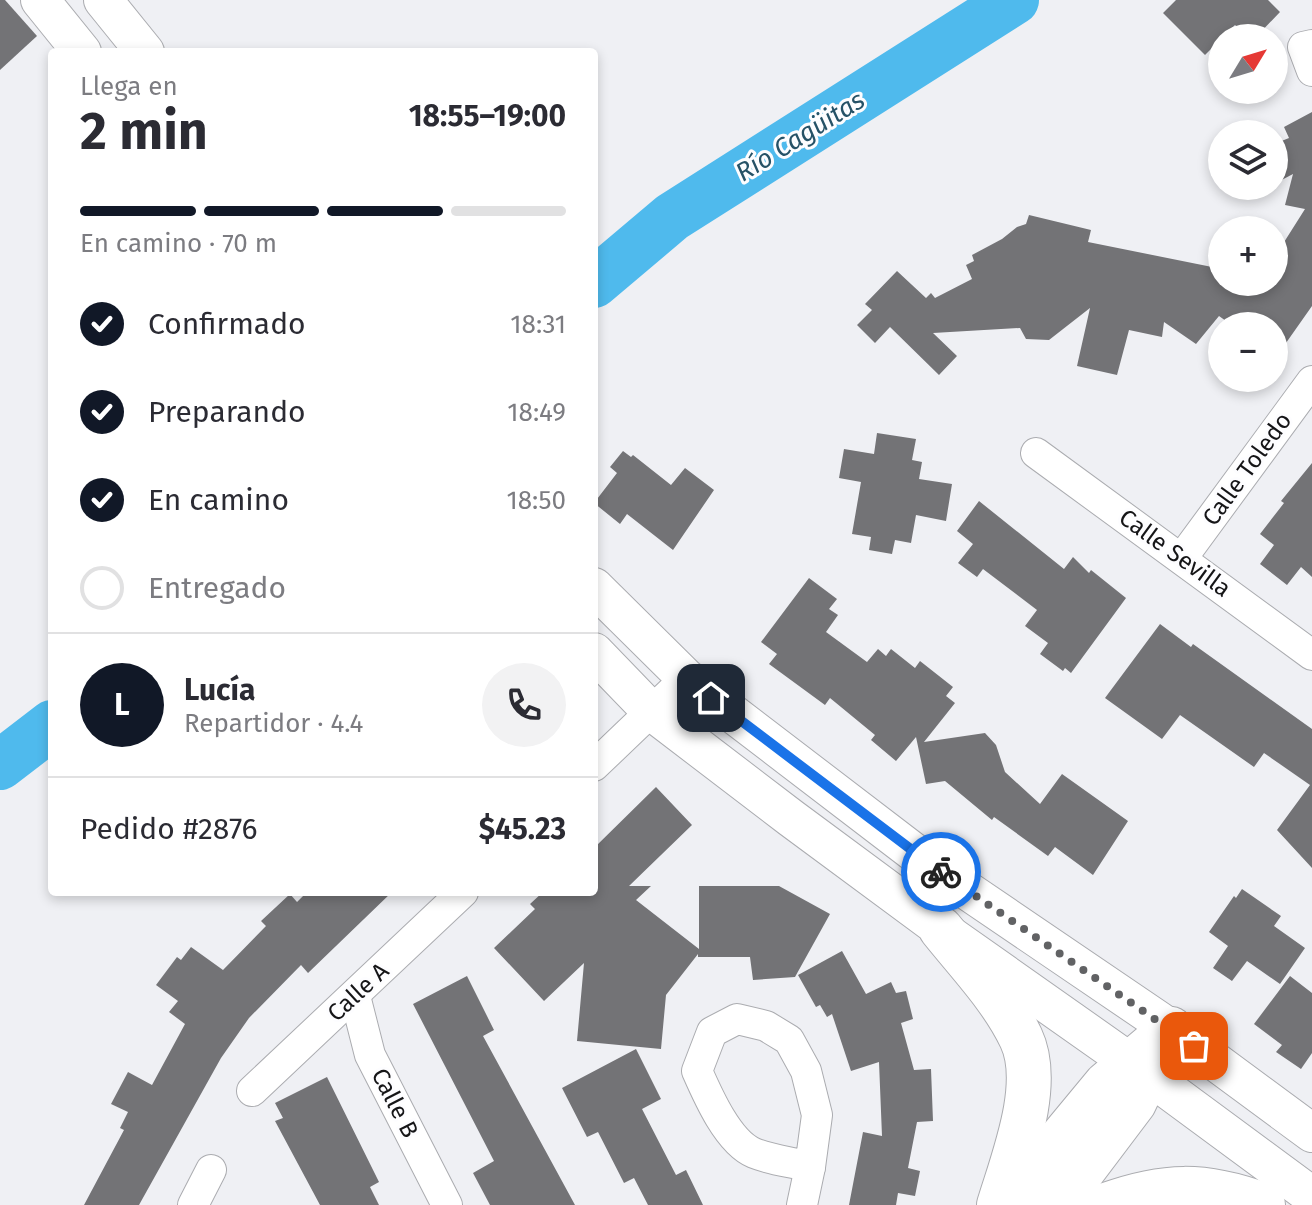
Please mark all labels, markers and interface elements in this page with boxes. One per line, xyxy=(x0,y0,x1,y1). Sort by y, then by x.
north arrow xyxy=(1208,24,1288,104)
map controls xyxy=(1208,24,1288,392)
text: Llega en xyxy=(80,71,178,102)
water label: Río Cagüitas xyxy=(730,85,870,188)
text: 18:55–19:00 xyxy=(409,98,566,134)
text: 2 min xyxy=(80,100,208,163)
button: layers xyxy=(1208,120,1288,200)
button: + xyxy=(1208,216,1288,296)
text: En camino · 70 m xyxy=(80,228,277,259)
icon: check xyxy=(80,302,124,346)
text: Confirmado xyxy=(148,306,306,342)
text: 18:31 xyxy=(510,309,566,340)
button: − xyxy=(1208,312,1288,392)
icon: check xyxy=(80,390,124,434)
text: Preparando xyxy=(148,394,306,430)
text: 18:49 xyxy=(507,397,566,428)
street label: Calle Toledo xyxy=(1197,407,1297,531)
icon: check xyxy=(80,478,124,522)
text: En camino xyxy=(148,482,289,518)
text: 18:50 xyxy=(507,485,566,516)
street label: Calle Sevilla xyxy=(1114,503,1236,603)
text: Entregado xyxy=(148,570,286,606)
button: phone xyxy=(482,663,566,747)
pin xyxy=(677,664,745,732)
text: Lucía xyxy=(184,672,255,708)
icon: home xyxy=(689,676,733,720)
text: L xyxy=(114,687,130,723)
text: Repartidor · 4.4 xyxy=(184,708,363,739)
text: Pedido #2876 xyxy=(80,811,258,847)
text: $45.23 xyxy=(479,811,566,847)
courier xyxy=(901,832,981,912)
icon: bike xyxy=(919,850,963,894)
street label: Calle A xyxy=(322,957,394,1027)
pin xyxy=(1160,1012,1228,1080)
icon: bag xyxy=(1172,1024,1216,1068)
street label: Calle B xyxy=(366,1064,424,1142)

